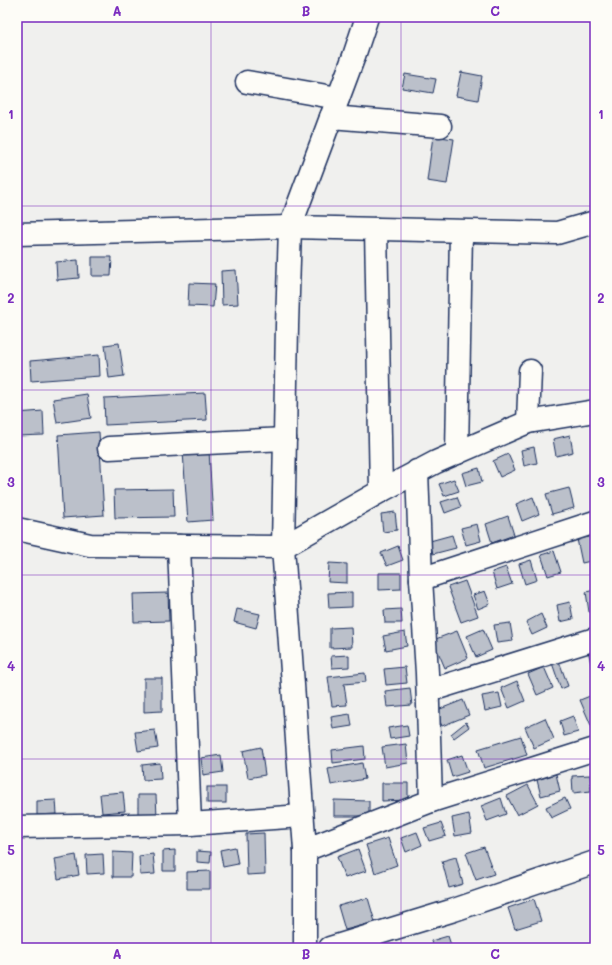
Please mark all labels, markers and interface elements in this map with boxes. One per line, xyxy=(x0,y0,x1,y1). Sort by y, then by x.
text: A xyxy=(112,2,122,19)
text: B xyxy=(302,2,311,19)
text: C xyxy=(490,2,500,19)
text: 1 xyxy=(8,105,14,122)
text: 1 xyxy=(598,105,604,122)
text: 2 xyxy=(7,289,15,306)
text: 2 xyxy=(597,289,605,306)
text: 3 xyxy=(7,473,15,490)
text: 3 xyxy=(597,473,605,490)
text: 4 xyxy=(7,657,15,674)
text: 4 xyxy=(597,657,605,674)
text: 5 xyxy=(7,841,15,858)
text: 5 xyxy=(597,841,605,858)
text: A xyxy=(112,945,122,962)
text: B xyxy=(302,945,311,962)
text: C xyxy=(490,945,500,962)

